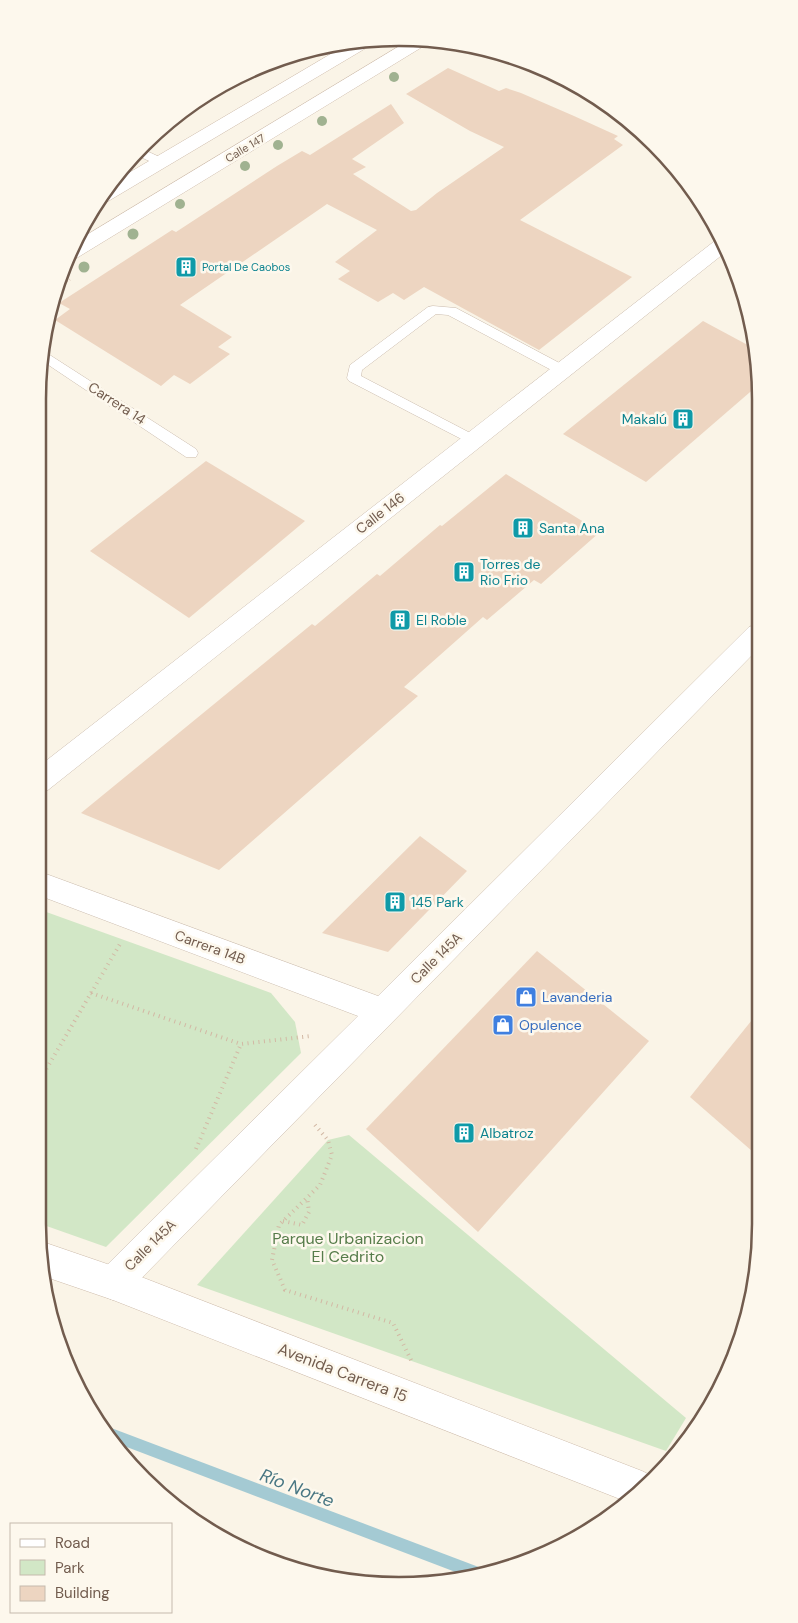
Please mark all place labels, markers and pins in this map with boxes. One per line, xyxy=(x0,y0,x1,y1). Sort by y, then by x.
building icon: Portal De Caobos xyxy=(174,255,198,279)
place label: Portal De Caobos xyxy=(202,260,290,274)
building icon: Makalú xyxy=(671,407,695,431)
place label: Makalú xyxy=(622,410,667,428)
building icon: Santa Ana xyxy=(511,516,535,540)
place label: Santa Ana xyxy=(539,519,605,537)
place label: Torres de Rio Frio xyxy=(480,555,540,589)
building icon: Torres de Rio Frio xyxy=(452,560,476,584)
building icon: El Roble xyxy=(388,608,412,632)
place label: El Roble xyxy=(416,611,467,629)
building icon: 145 Park xyxy=(383,890,407,914)
place label: 145 Park xyxy=(411,893,464,911)
shop icon: Lavanderia xyxy=(514,985,538,1009)
place label: Lavanderia xyxy=(542,988,612,1006)
shop icon: Opulence xyxy=(491,1013,515,1037)
place label: Opulence xyxy=(519,1016,582,1034)
building icon: Albatroz xyxy=(452,1121,476,1145)
place label: Albatroz xyxy=(480,1124,534,1142)

